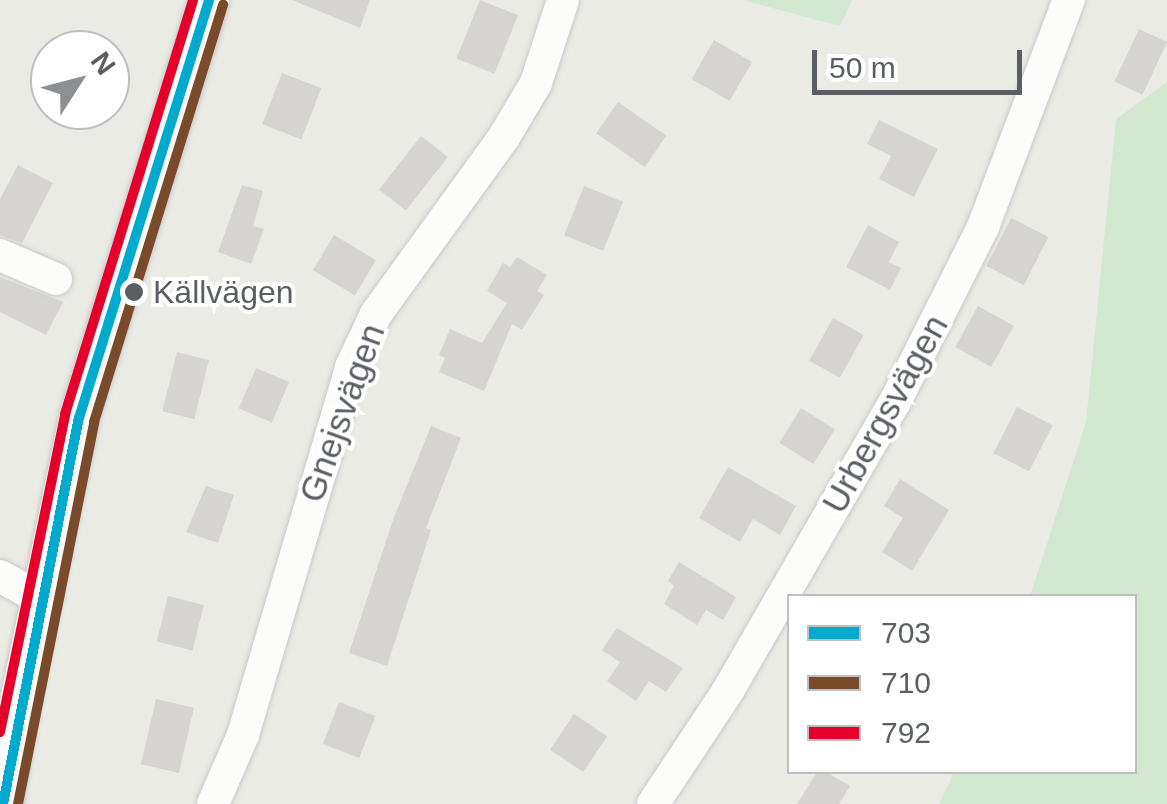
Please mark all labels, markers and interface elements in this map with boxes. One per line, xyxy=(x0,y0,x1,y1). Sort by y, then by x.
north arrow xyxy=(30,30,130,130)
scale bar xyxy=(817,30,1027,92)
text: N xyxy=(85,46,122,81)
text: 50 m xyxy=(829,51,896,84)
place label: Källvägen xyxy=(153,273,294,311)
marker: Källvägen xyxy=(124,282,144,302)
street label: Urbergsvägen xyxy=(813,308,957,520)
street label: Gnejsvägen xyxy=(290,318,394,508)
legend xyxy=(787,594,1137,774)
text: 703 xyxy=(881,616,931,649)
text: 710 xyxy=(881,666,931,699)
text: 792 xyxy=(881,716,931,749)

